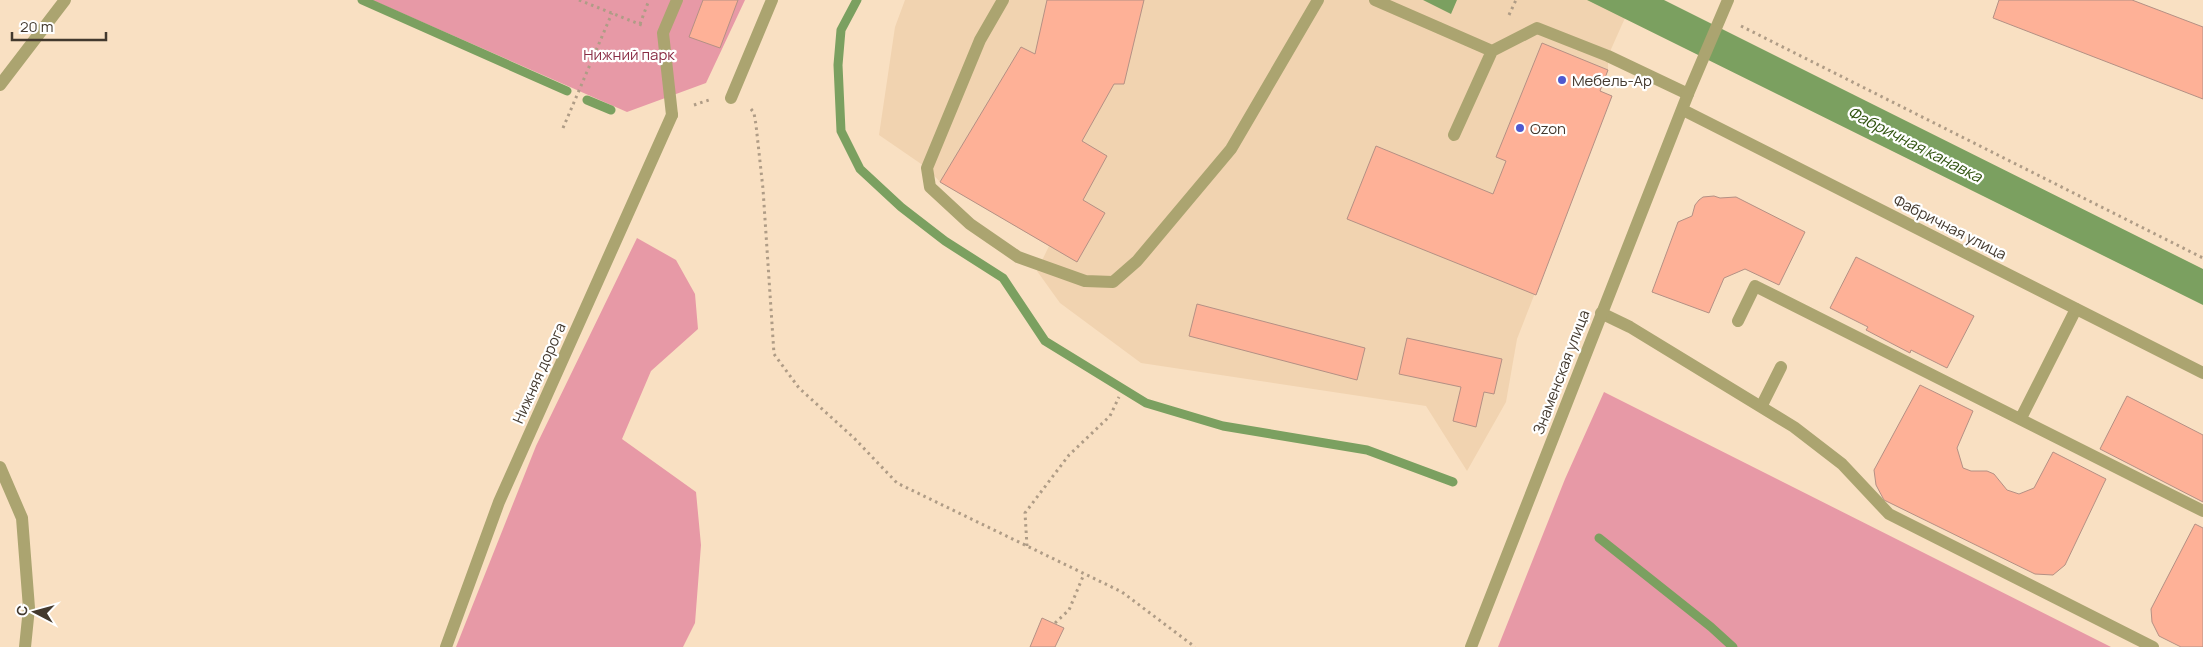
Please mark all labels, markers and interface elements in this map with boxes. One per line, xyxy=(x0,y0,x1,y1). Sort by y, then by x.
scale bar xyxy=(12,10,106,42)
text: 20 m xyxy=(20,16,53,37)
park label: Нижний парк xyxy=(583,44,675,65)
place label: Мебель-Ар xyxy=(1572,70,1652,91)
marker: Мебель-Ар xyxy=(1556,74,1568,86)
water label: Фабричная канавка xyxy=(1844,101,1987,188)
place label: Ozon xyxy=(1530,118,1566,139)
marker: Ozon xyxy=(1514,122,1526,134)
street label: Фабричная улица xyxy=(1890,189,2010,265)
street label: Знаменская улица xyxy=(1528,307,1594,437)
street label: Нижняя дорога xyxy=(507,319,571,427)
north arrow xyxy=(10,587,60,637)
text: С xyxy=(12,604,32,617)

